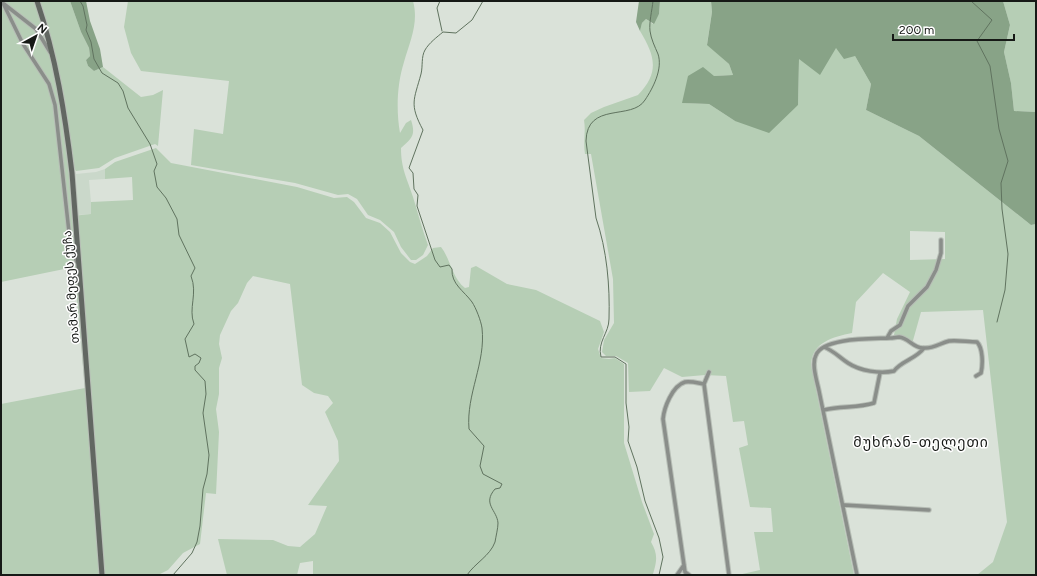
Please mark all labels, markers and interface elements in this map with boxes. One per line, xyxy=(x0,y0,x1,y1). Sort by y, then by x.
north arrow xyxy=(16,16,56,56)
scale bar xyxy=(893,16,1014,42)
text: N xyxy=(35,21,50,36)
text: 200 m xyxy=(899,23,934,37)
street label: თამარ მეფეს ქუჩა xyxy=(60,230,82,344)
district label: მუხრან-თელეთი xyxy=(853,434,989,451)

